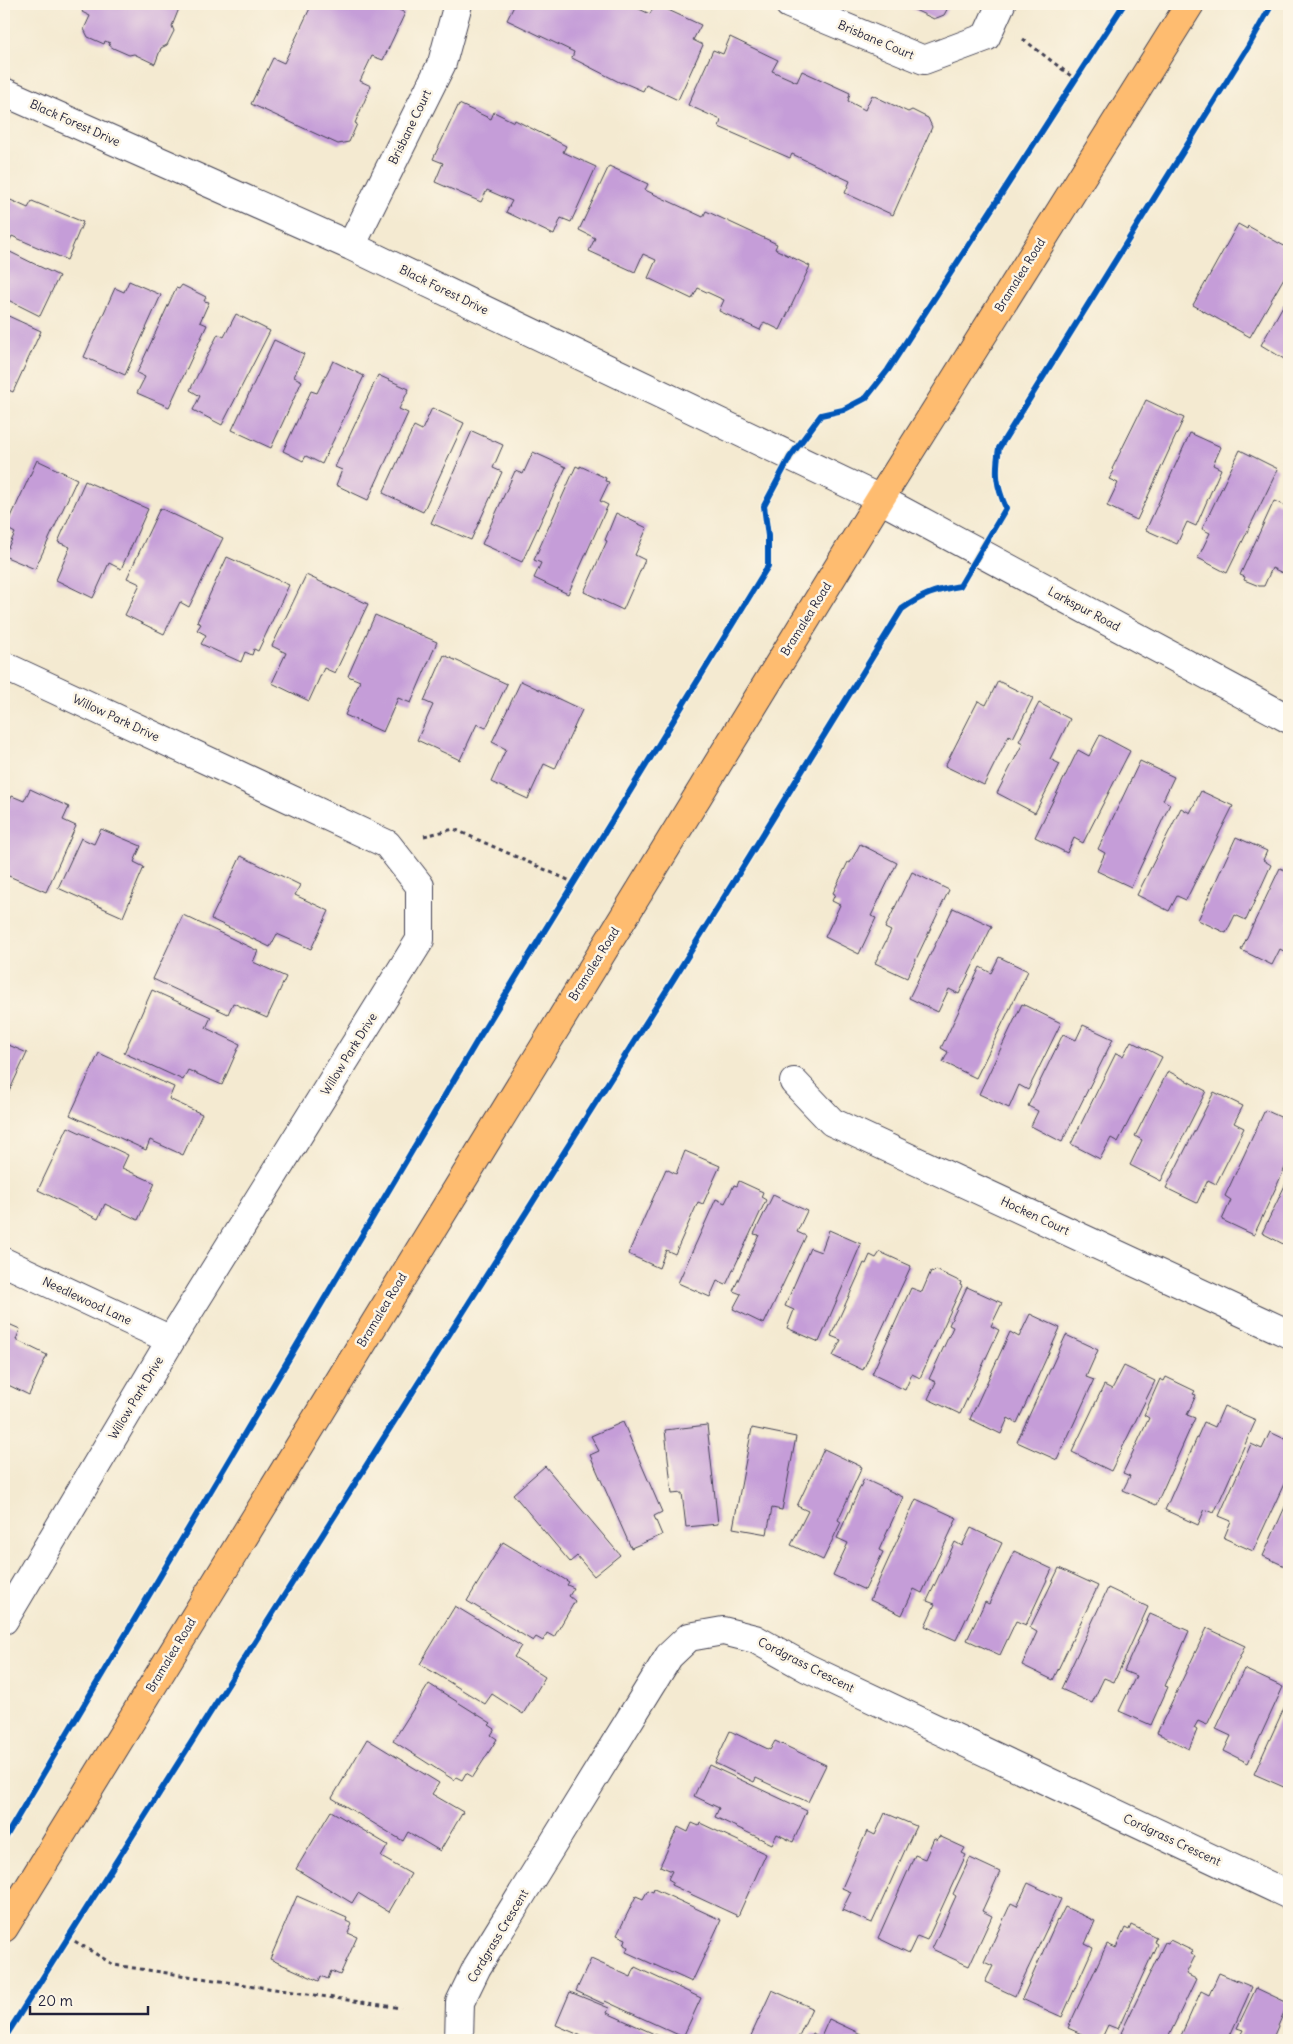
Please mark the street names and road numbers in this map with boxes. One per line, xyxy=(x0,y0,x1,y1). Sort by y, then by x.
street label: Brisbane Court xyxy=(836,17,916,62)
street label: Brisbane Court xyxy=(385,87,434,167)
street label: Black Forest Drive xyxy=(28,96,123,149)
street label: Bramalea Road xyxy=(991,235,1048,314)
street label: Black Forest Drive xyxy=(397,262,491,318)
street label: Bramalea Road xyxy=(777,579,834,658)
street label: Larkspur Road xyxy=(1046,583,1123,634)
street label: Willow Park Drive xyxy=(70,691,162,744)
street label: Bramalea Road xyxy=(565,924,622,1003)
street label: Willow Park Drive xyxy=(317,1010,380,1098)
street label: Hocken Court xyxy=(998,1193,1072,1238)
street label: Bramalea Road xyxy=(354,1270,410,1350)
street label: Needlewood Lane xyxy=(40,1273,134,1328)
street label: Willow Park Drive xyxy=(105,1354,166,1442)
street label: Bramalea Road xyxy=(143,1615,199,1695)
street label: Cordgrass Crescent xyxy=(756,1634,857,1695)
street label: Cordgrass Crescent xyxy=(1121,1810,1223,1869)
street label: Cordgrass Crescent xyxy=(464,1886,531,1985)

